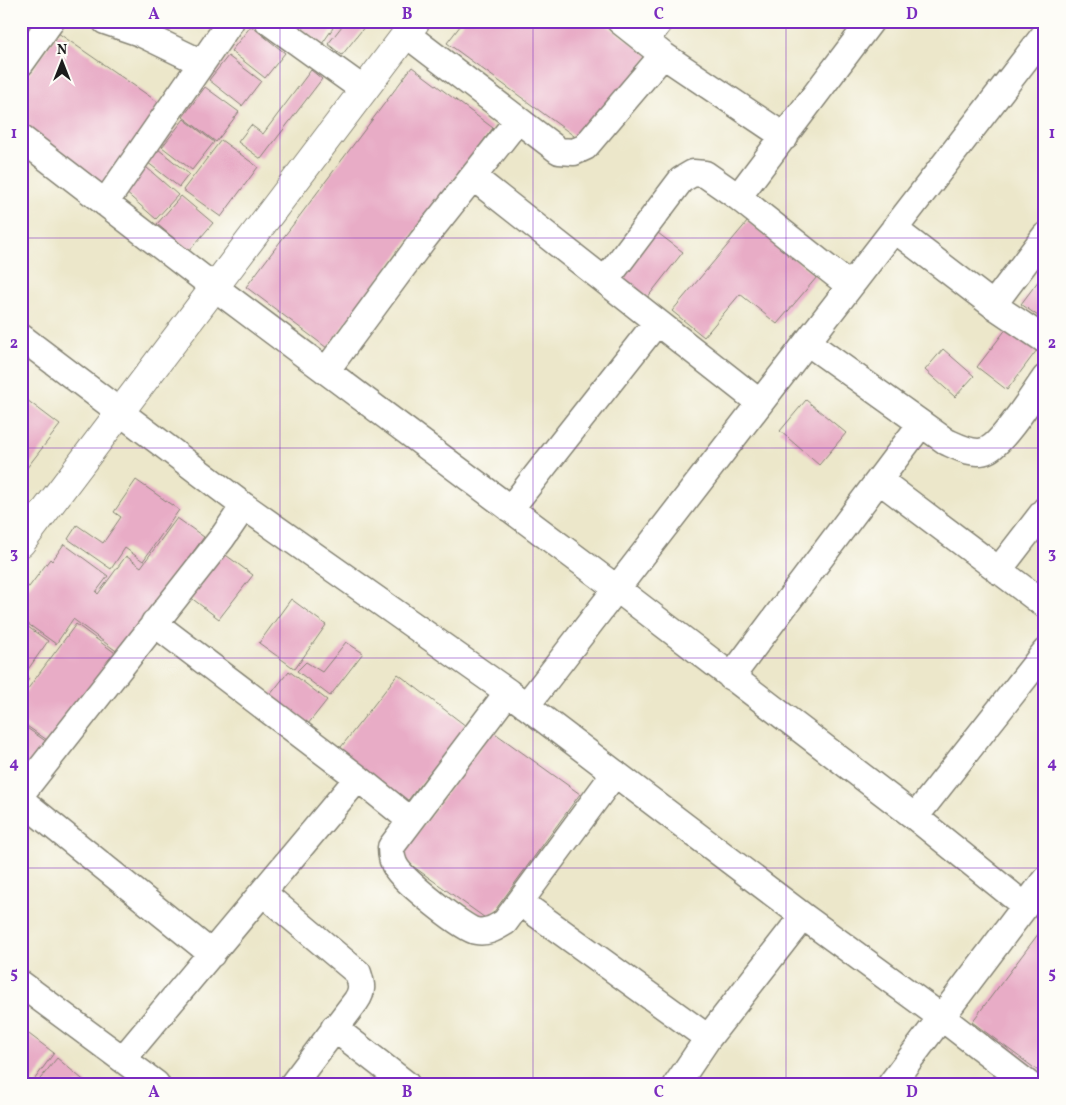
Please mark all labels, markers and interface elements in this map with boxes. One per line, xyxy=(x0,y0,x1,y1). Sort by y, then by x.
text: A xyxy=(148,4,160,26)
text: B xyxy=(402,4,413,26)
text: C xyxy=(654,4,664,26)
text: D xyxy=(906,4,918,26)
north arrow xyxy=(38,38,88,88)
text: N xyxy=(57,41,67,60)
text: 1 xyxy=(11,123,17,145)
text: 1 xyxy=(1049,123,1055,145)
text: 2 xyxy=(10,333,18,355)
text: 2 xyxy=(1048,333,1056,355)
text: 3 xyxy=(10,543,18,565)
text: 3 xyxy=(1048,543,1056,565)
text: 4 xyxy=(9,753,19,775)
text: 4 xyxy=(1047,753,1057,775)
text: 5 xyxy=(10,963,18,985)
text: 5 xyxy=(1048,963,1056,985)
text: A xyxy=(148,1082,160,1104)
text: B xyxy=(402,1082,413,1104)
text: C xyxy=(654,1082,664,1104)
text: D xyxy=(906,1082,918,1104)

